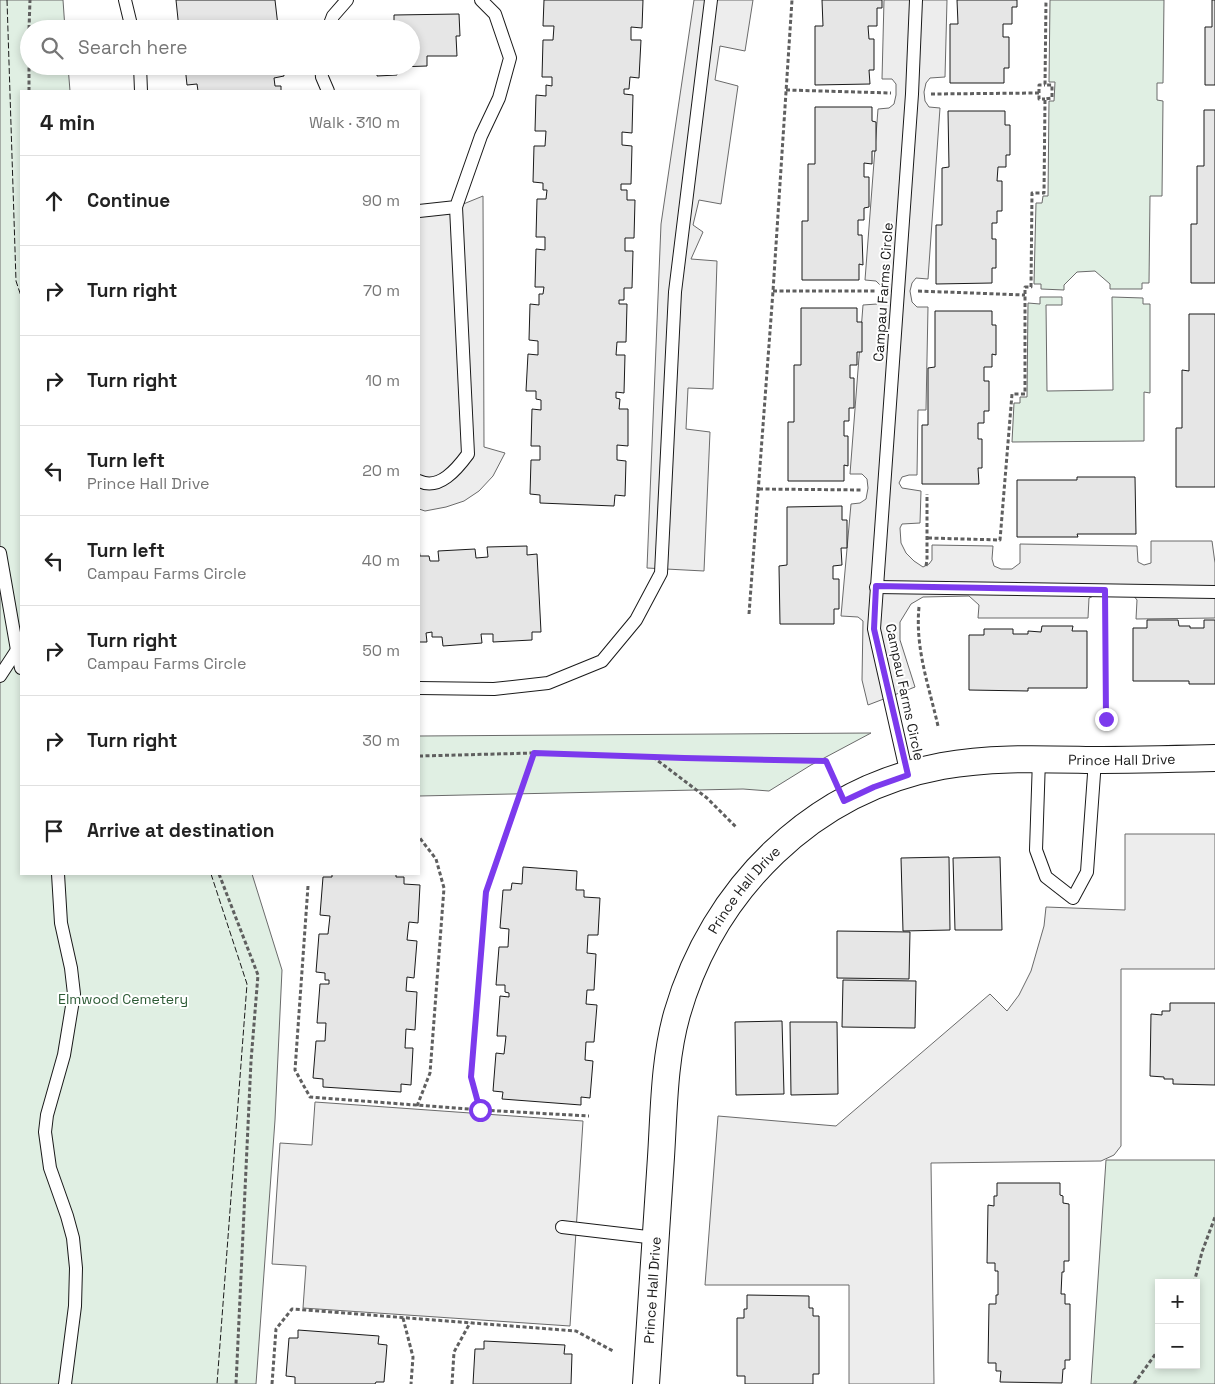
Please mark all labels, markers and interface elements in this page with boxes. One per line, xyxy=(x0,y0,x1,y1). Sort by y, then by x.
search box xyxy=(20,20,420,75)
icon: search xyxy=(38,34,66,62)
text: Search here xyxy=(78,35,188,60)
text: 4 min xyxy=(40,109,95,136)
text: Walk · 310 m xyxy=(309,112,400,133)
icon: ahead xyxy=(40,187,68,215)
text: Continue xyxy=(87,188,170,213)
text: 90 m xyxy=(362,190,400,211)
street label: Campau Farms Circle xyxy=(869,222,897,362)
icon: right xyxy=(40,277,68,305)
text: Turn right xyxy=(87,278,177,303)
text: 70 m xyxy=(363,280,400,301)
icon: right xyxy=(40,367,68,395)
text: Turn right xyxy=(87,368,177,393)
text: 10 m xyxy=(365,370,400,391)
text: Turn left xyxy=(87,448,165,473)
icon: left xyxy=(40,457,68,485)
text: 20 m xyxy=(362,460,400,481)
text: Prince Hall Drive xyxy=(87,473,210,494)
text: Turn left xyxy=(87,538,165,563)
icon: left xyxy=(40,547,68,575)
text: 40 m xyxy=(362,550,400,571)
text: Campau Farms Circle xyxy=(87,563,246,584)
street label: Campau Farms Circle xyxy=(882,622,928,762)
text: Turn right xyxy=(87,628,177,653)
icon: right xyxy=(40,637,68,665)
text: 50 m xyxy=(362,640,400,661)
text: Campau Farms Circle xyxy=(87,653,246,674)
route end xyxy=(1095,708,1118,731)
icon: right xyxy=(40,727,68,755)
text: Turn right xyxy=(87,728,177,753)
text: 30 m xyxy=(362,730,400,751)
street label: Prince Hall Drive xyxy=(1068,750,1176,769)
icon: arrive xyxy=(40,817,68,845)
text: Arrive at destination xyxy=(87,818,275,843)
street label: Prince Hall Drive xyxy=(704,842,784,937)
park label: Elmwood Cemetery xyxy=(58,990,188,1008)
route start xyxy=(469,1099,492,1122)
street label: Prince Hall Drive xyxy=(640,1236,665,1344)
map controls xyxy=(1155,1279,1200,1369)
button: + xyxy=(1155,1279,1200,1324)
button: − xyxy=(1155,1324,1200,1369)

